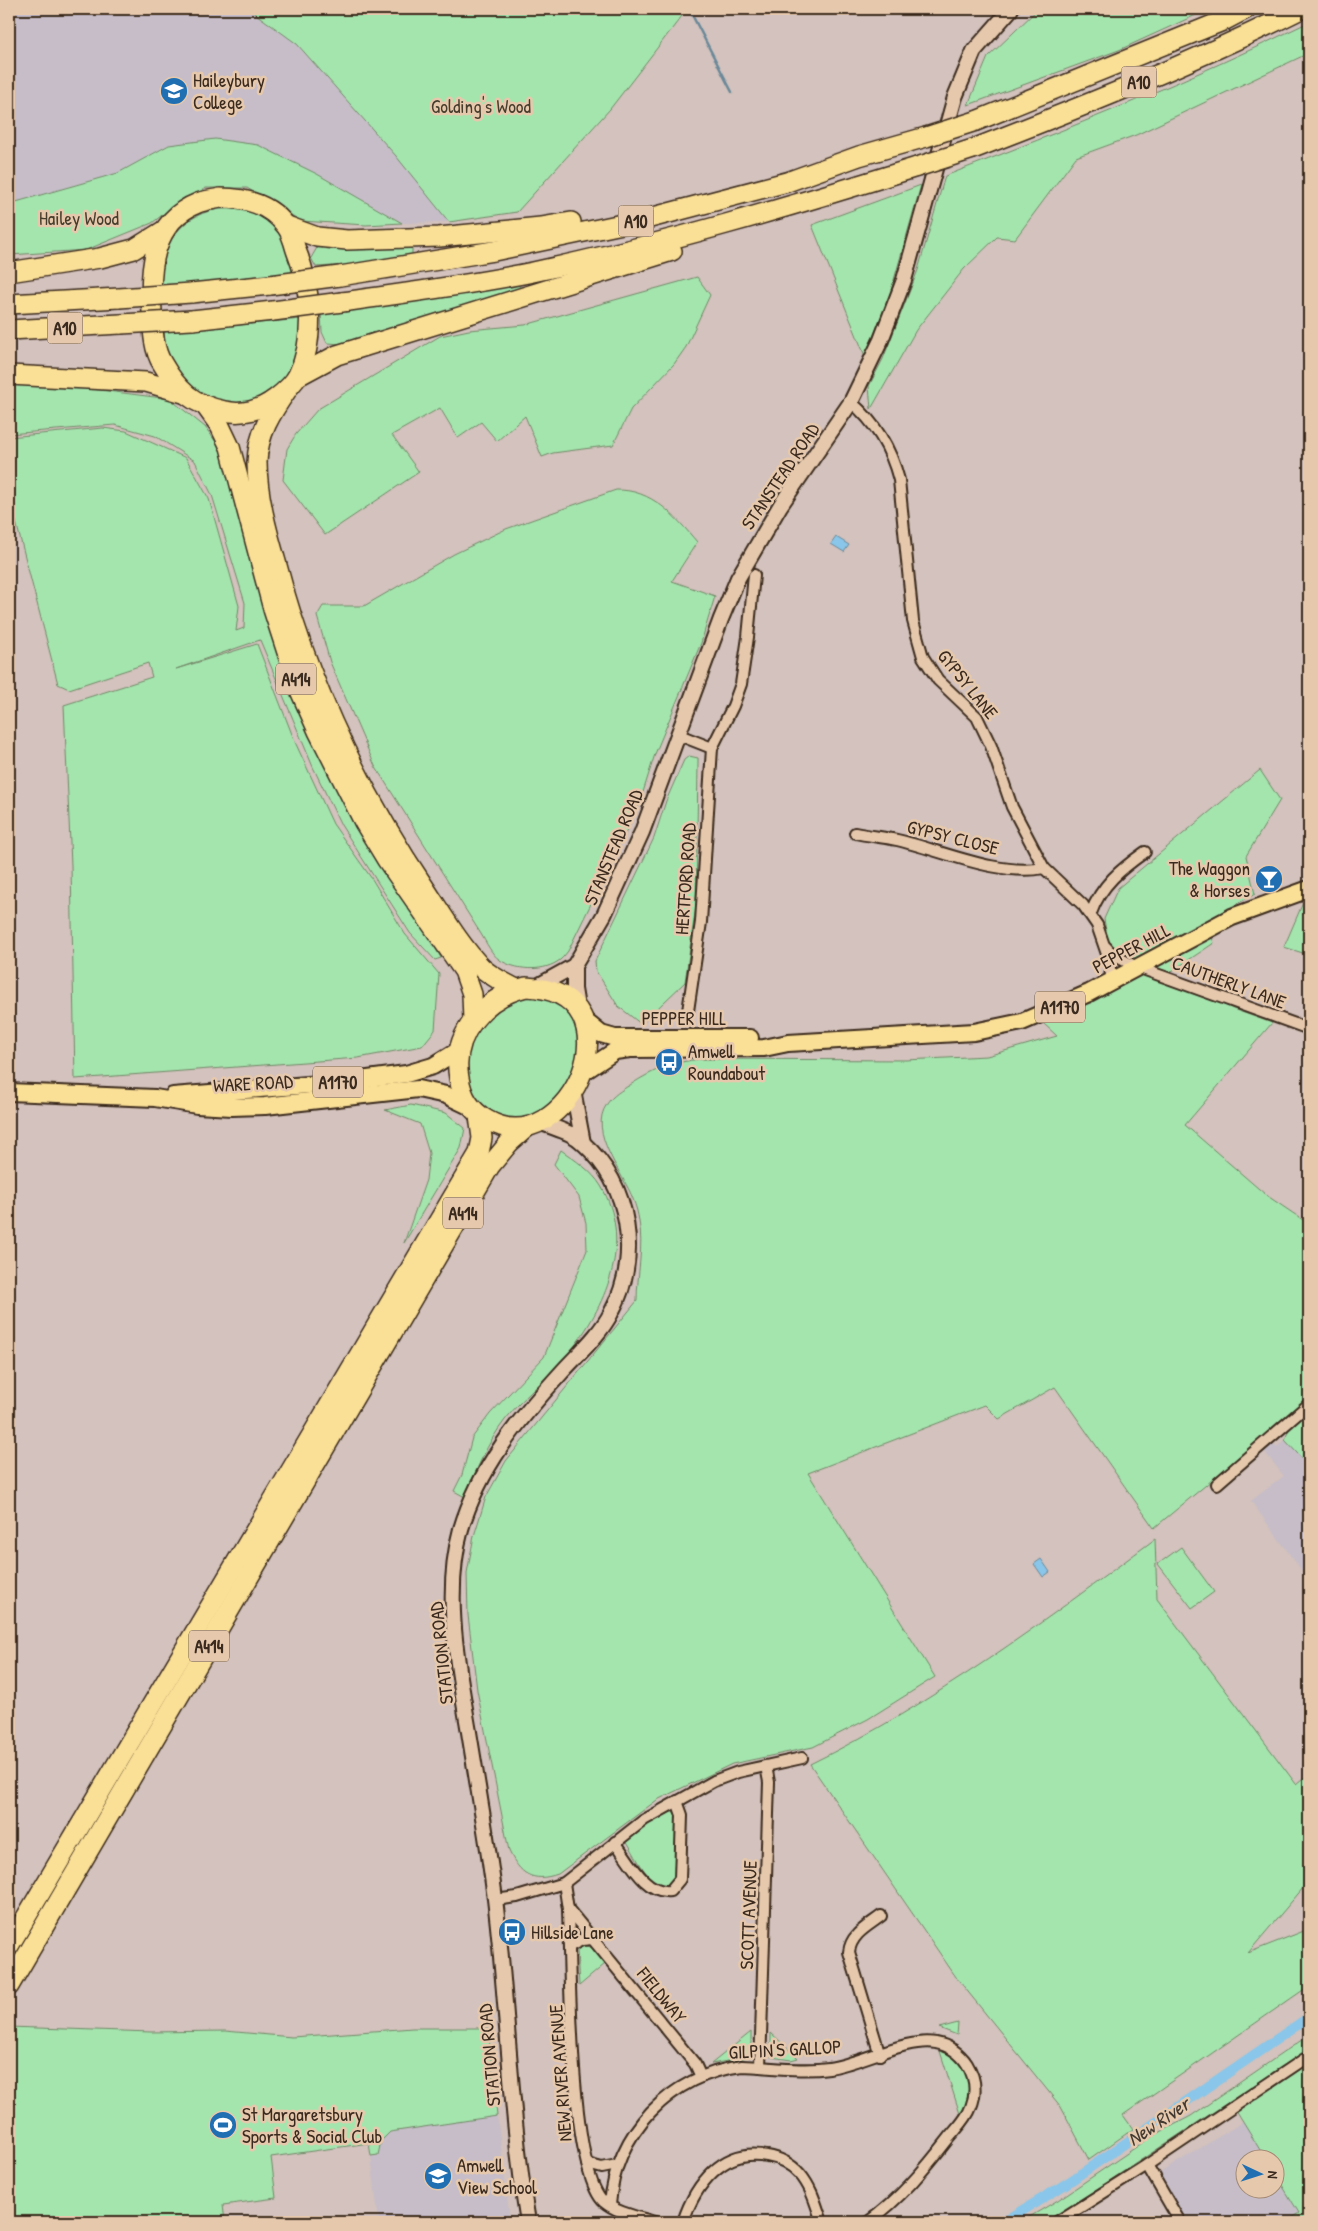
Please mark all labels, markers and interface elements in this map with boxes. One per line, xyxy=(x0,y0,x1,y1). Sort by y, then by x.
road number: A10 xyxy=(1122,66,1156,98)
place label: Haileybury College xyxy=(193,67,265,115)
school or university icon: Haileybury College xyxy=(159,76,189,106)
park label: Golding's Wood xyxy=(431,93,531,119)
park label: Hailey Wood xyxy=(39,205,120,231)
road number: A10 xyxy=(618,206,654,237)
road number: A10 xyxy=(48,312,82,343)
street label: STANSTEAD ROAD xyxy=(735,418,825,534)
street label: GYPSY LANE xyxy=(932,644,1005,725)
road number: A414 xyxy=(276,664,316,694)
street label: STANSTEAD ROAD xyxy=(577,785,649,909)
street label: GYPSY CLOSE xyxy=(905,813,1002,861)
street label: HERTFORD ROAD xyxy=(668,822,702,936)
place label: The Waggon & Horses xyxy=(1169,855,1250,903)
bar icon: The Waggon & Horses xyxy=(1254,864,1284,894)
street label: PEPPER HILL xyxy=(1088,917,1174,979)
street label: CAUTHERLY LANE xyxy=(1168,949,1290,1015)
road number: A1170 xyxy=(1035,992,1085,1022)
street label: PEPPER HILL xyxy=(642,1005,726,1031)
place label: Amwell Roundabout xyxy=(688,1038,765,1086)
bus stop icon: Amwell Roundabout xyxy=(654,1047,684,1077)
road number: A1170 xyxy=(313,1066,363,1098)
street label: WARE ROAD xyxy=(212,1068,294,1098)
road number: A414 xyxy=(443,1198,483,1228)
street label: STATION ROAD xyxy=(423,1601,459,1705)
road number: A414 xyxy=(189,1630,229,1662)
street label: SCOTT AVENUE xyxy=(733,1859,763,1970)
bus stop icon: Hillside Lane xyxy=(497,1917,527,1947)
place label: Hillside Lane xyxy=(531,1919,614,1945)
street label: FIELDWAY xyxy=(631,1961,693,2029)
street label: STATION ROAD xyxy=(472,2003,506,2107)
street label: NEW RIVER AVENUE xyxy=(542,2003,578,2142)
street label: GILPIN'S GALLOP xyxy=(728,2033,842,2065)
water label: New River xyxy=(1122,2089,1196,2152)
place label: St Margaretsbury Sports & Social Club xyxy=(242,2101,382,2149)
sports icon: St Margaretsbury Sports & Social Club xyxy=(208,2110,238,2140)
north arrow xyxy=(1236,2148,1286,2198)
place label: Amwell View School xyxy=(457,2152,538,2200)
school or university icon: Amwell View School xyxy=(423,2161,453,2191)
text: N xyxy=(1264,2171,1283,2180)

